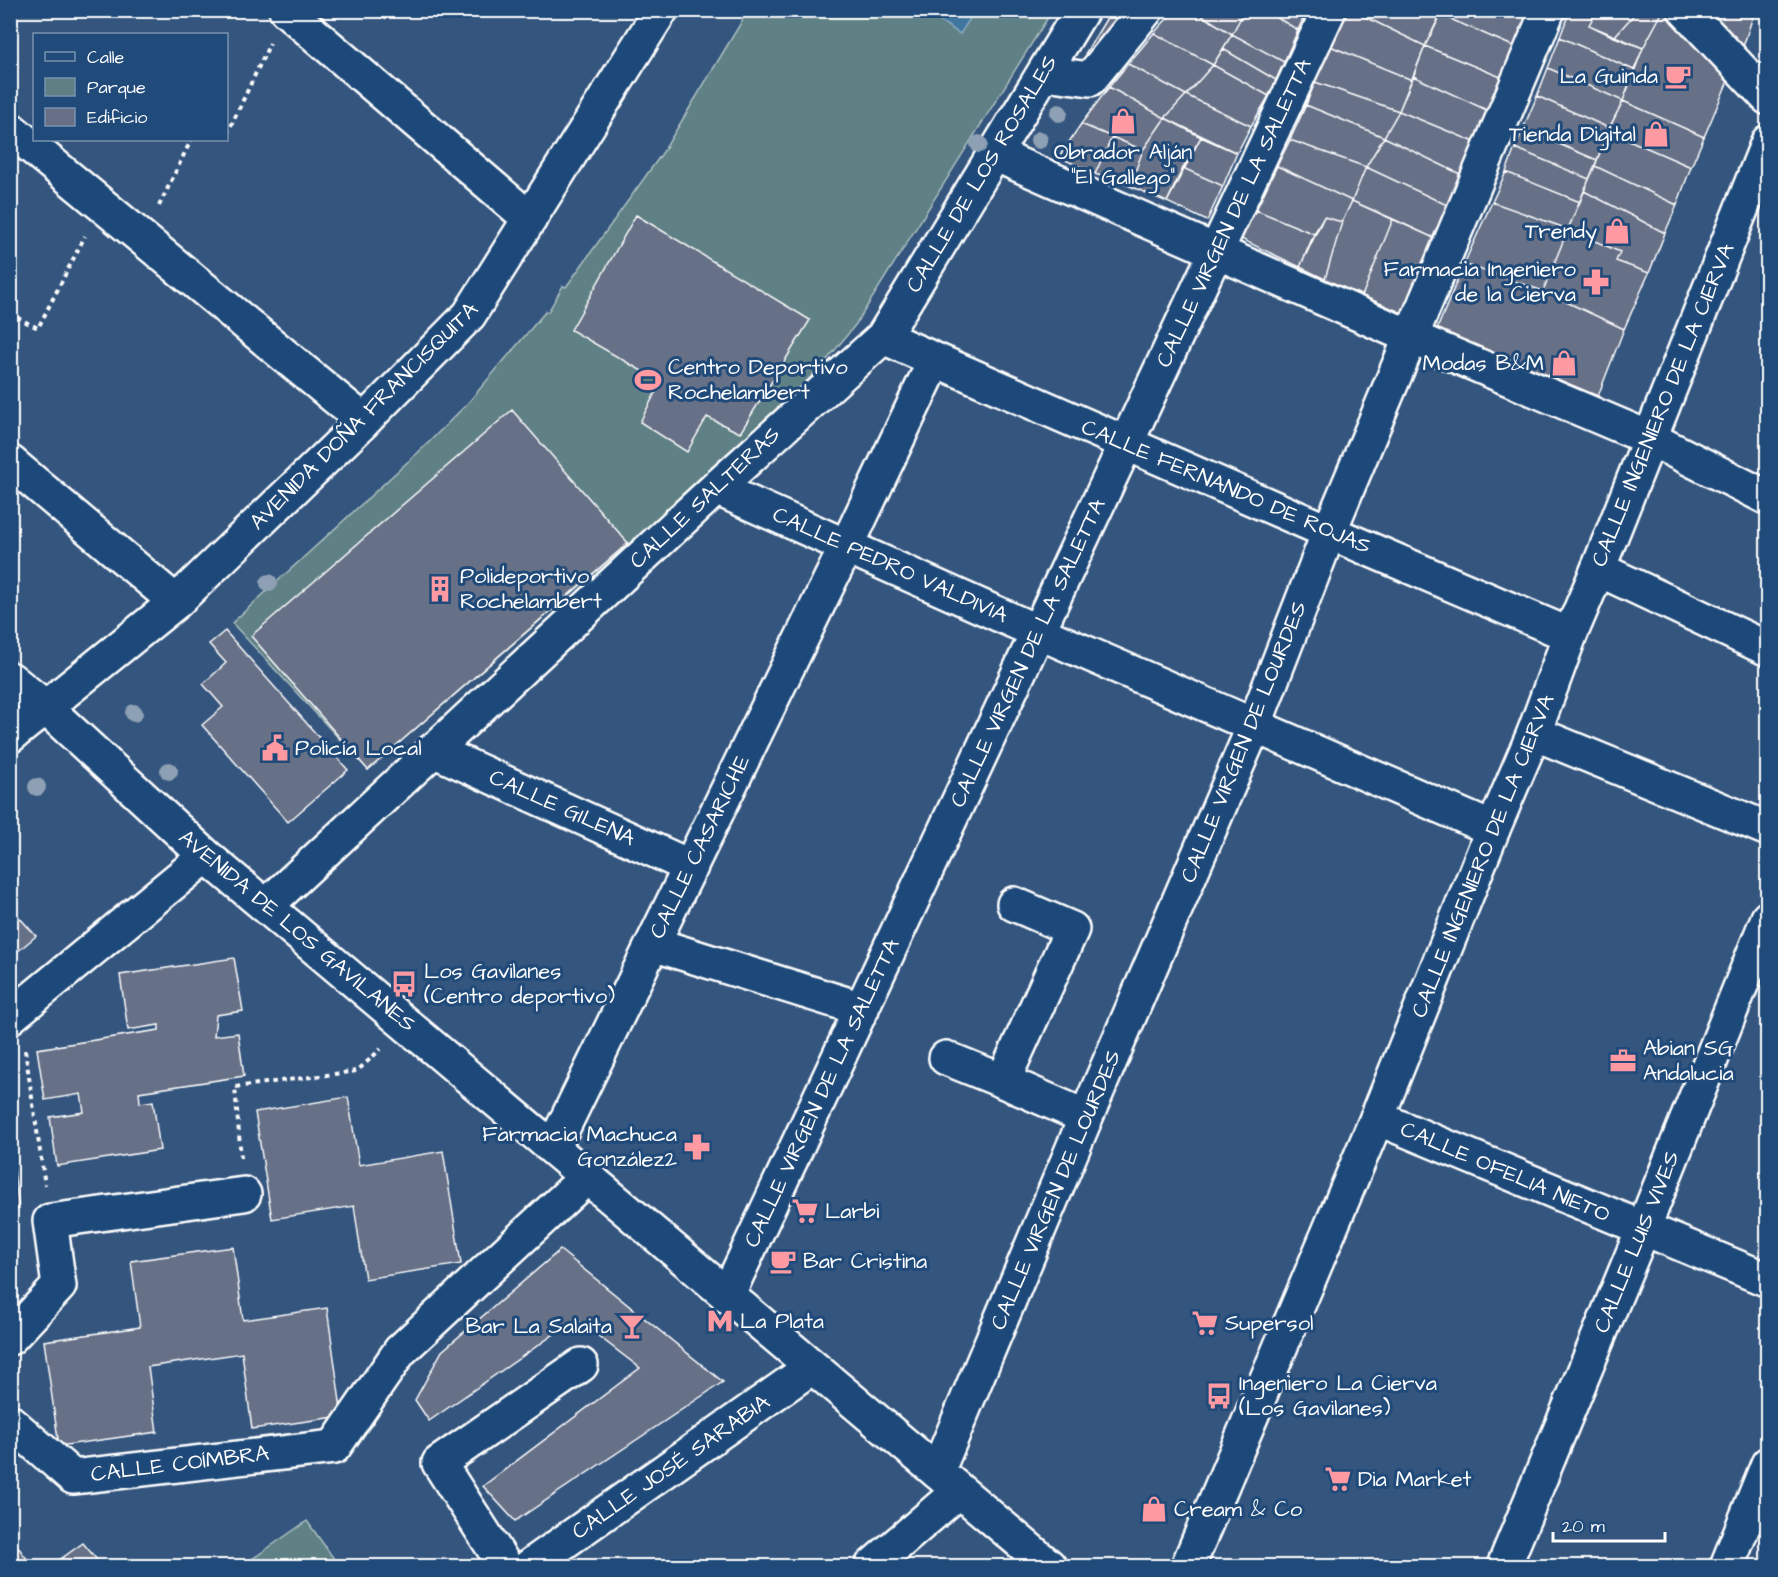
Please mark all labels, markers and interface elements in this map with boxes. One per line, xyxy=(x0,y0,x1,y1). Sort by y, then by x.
legend xyxy=(33,33,228,141)
text: Calle xyxy=(87,45,125,70)
street label: CALLE DE LOS ROSALES xyxy=(899,49,1065,299)
street label: CALLE VIRGEN DE LA SALETTA xyxy=(1149,53,1319,373)
place label: La Guinda xyxy=(1560,61,1658,92)
cafe icon: La Guinda xyxy=(1663,61,1693,91)
text: Parque xyxy=(87,75,146,100)
text: Edificio xyxy=(87,105,147,130)
shop icon: Obrador Alján "El Gallego" xyxy=(1108,106,1138,136)
place label: Tienda Digital xyxy=(1509,119,1636,151)
shop icon: Tienda Digital xyxy=(1641,119,1671,149)
place label: Obrador Alján "El Gallego" xyxy=(1054,137,1192,194)
place label: Trendy xyxy=(1525,216,1597,248)
shop icon: Trendy xyxy=(1602,216,1632,246)
street label: CALLE INGENIERO DE LA CIERVA xyxy=(1584,239,1742,571)
place label: Farmacia Ingeniero de la Cierva xyxy=(1384,254,1577,310)
pharmacy icon: Farmacia Ingeniero de la Cierva xyxy=(1581,267,1611,297)
street label: AVENIDA DOÑA FRANCISQUITA xyxy=(243,295,485,537)
place label: Modas B&M xyxy=(1423,348,1544,379)
shop icon: Modas B&M xyxy=(1549,348,1579,378)
place label: Centro Deportivo Rochelambert xyxy=(668,352,848,408)
sports icon: Centro Deportivo Rochelambert xyxy=(633,365,663,395)
street label: CALLE FERNANDO DE ROJAS xyxy=(1076,412,1376,562)
street label: CALLE SALTERAS xyxy=(623,420,787,576)
street label: CALLE VIRGEN DE LA SALETTA xyxy=(943,493,1113,813)
street label: CALLE PEDRO VALDIVIA xyxy=(767,499,1013,631)
place label: Polideportivo Rochelambert xyxy=(460,561,602,617)
building icon: Polideportivo Rochelambert xyxy=(425,574,455,604)
street label: CALLE VIRGEN DE LOURDES xyxy=(1173,597,1315,887)
street label: CALLE INGENIERO DE LA CIERVA xyxy=(1404,690,1562,1022)
public building icon: Policía Local xyxy=(260,733,290,763)
place label: Policía Local xyxy=(295,733,422,764)
street label: CALLE CASARICHE xyxy=(642,750,758,944)
street label: CALLE GILENA xyxy=(484,762,640,854)
street label: AVENIDA DE LOS GAVILANES xyxy=(172,822,422,1040)
street label: CALLE VIRGEN DE LA SALETTA xyxy=(737,933,907,1253)
place label: Los Gavilanes (Centro deportivo) xyxy=(424,956,615,1012)
bus stop icon: Los Gavilanes (Centro deportivo) xyxy=(389,969,419,999)
place label: Abian SG Andalucia xyxy=(1643,1033,1734,1089)
street label: CALLE VIRGEN DE LOURDES xyxy=(983,1045,1129,1335)
office icon: Abian SG Andalucia xyxy=(1608,1046,1638,1076)
street label: CALLE OFELIA NIETO xyxy=(1395,1114,1615,1230)
place label: Farmacia Machuca González2 xyxy=(482,1119,677,1175)
pharmacy icon: Farmacia Machuca González2 xyxy=(682,1132,712,1162)
street label: CALLE LUIS VIVES xyxy=(1586,1146,1688,1338)
supermarket icon: Larbi xyxy=(790,1196,820,1226)
place label: Larbi xyxy=(825,1196,879,1227)
cafe icon: Bar Cristina xyxy=(768,1246,798,1276)
place label: Bar Cristina xyxy=(803,1246,927,1277)
metro station icon: La Plata xyxy=(705,1306,735,1336)
place label: La Plata xyxy=(740,1306,824,1337)
supermarket icon: Supersol xyxy=(1190,1308,1220,1338)
place label: Supersol xyxy=(1225,1308,1313,1339)
place label: Bar La Salaita xyxy=(466,1311,612,1342)
bar icon: Bar La Salaita xyxy=(617,1311,647,1341)
place label: Ingeniero La Cierva (Los Gavilanes) xyxy=(1239,1368,1437,1424)
bus stop icon: Ingeniero La Cierva (Los Gavilanes) xyxy=(1204,1381,1234,1411)
street label: CALLE JOSÉ SARABIA xyxy=(566,1387,776,1547)
street label: CALLE COÍMBRA xyxy=(89,1438,271,1490)
supermarket icon: Dia Market xyxy=(1323,1464,1353,1494)
place label: Dia Market xyxy=(1358,1464,1472,1495)
shop icon: Cream & Co xyxy=(1139,1494,1169,1524)
place label: Cream & Co xyxy=(1174,1494,1303,1525)
scale bar xyxy=(1553,1505,1666,1543)
text: 20 m xyxy=(1562,1514,1605,1539)

